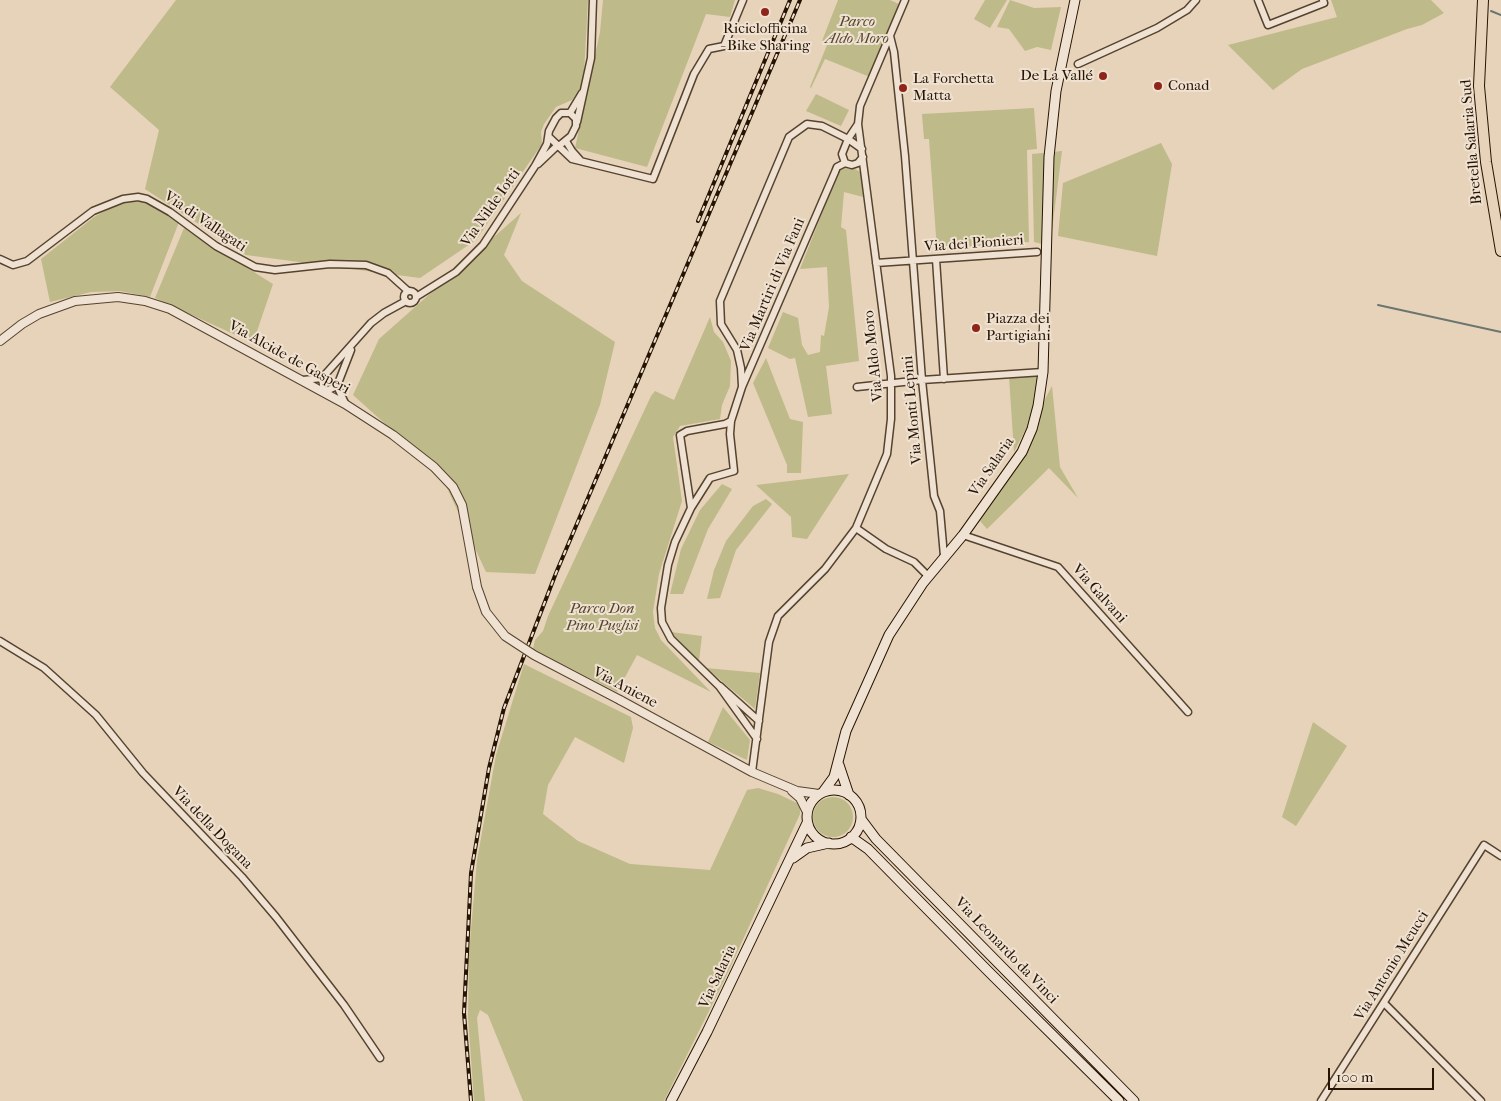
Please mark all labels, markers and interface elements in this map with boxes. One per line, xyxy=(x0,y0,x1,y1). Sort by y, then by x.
marker: Riciclofficina - Bike Sharing xyxy=(759,6,771,18)
park label: Parco Aldo Moro xyxy=(825,13,889,48)
place label: Riciclofficina - Bike Sharing xyxy=(720,20,810,55)
place label: De La Vallé xyxy=(1020,67,1093,85)
place label: La Forchetta Matta xyxy=(913,70,994,105)
marker: De La Vallé xyxy=(1097,70,1109,82)
place label: Conad xyxy=(1168,77,1209,95)
street label: Bretella Salaria Sud xyxy=(1458,79,1486,205)
marker: Conad xyxy=(1152,80,1164,92)
marker: La Forchetta Matta xyxy=(897,82,909,94)
street label: Via Nilde Iotti xyxy=(457,166,525,250)
street label: Via di Vallagati xyxy=(160,188,250,256)
street label: Via Martiri di Via Fani xyxy=(737,215,809,355)
street label: Via dei Pionieri xyxy=(924,232,1024,256)
street label: Via Aldo Moro xyxy=(860,309,888,403)
place label: Piazza dei Partigiani xyxy=(986,310,1051,345)
street label: Via Alcide de Gasperi xyxy=(225,317,353,399)
marker: Piazza dei Partigiani xyxy=(970,322,982,334)
street label: Via Monti Lepini xyxy=(899,355,927,465)
street label: Via Salaria xyxy=(966,434,1018,500)
street label: Via Galvani xyxy=(1068,561,1130,627)
park label: Parco Don Pino Puglisi xyxy=(566,600,638,635)
street label: Via Aniene xyxy=(590,663,660,713)
street label: Via della Dogana xyxy=(168,783,256,873)
street label: Via Leonardo da Vinci xyxy=(950,894,1062,1008)
street label: Via Antonio Meucci xyxy=(1351,908,1433,1024)
street label: Via Salaria xyxy=(696,942,740,1012)
scale bar xyxy=(1331,1058,1437,1090)
text: 100 m xyxy=(1336,1068,1374,1086)

